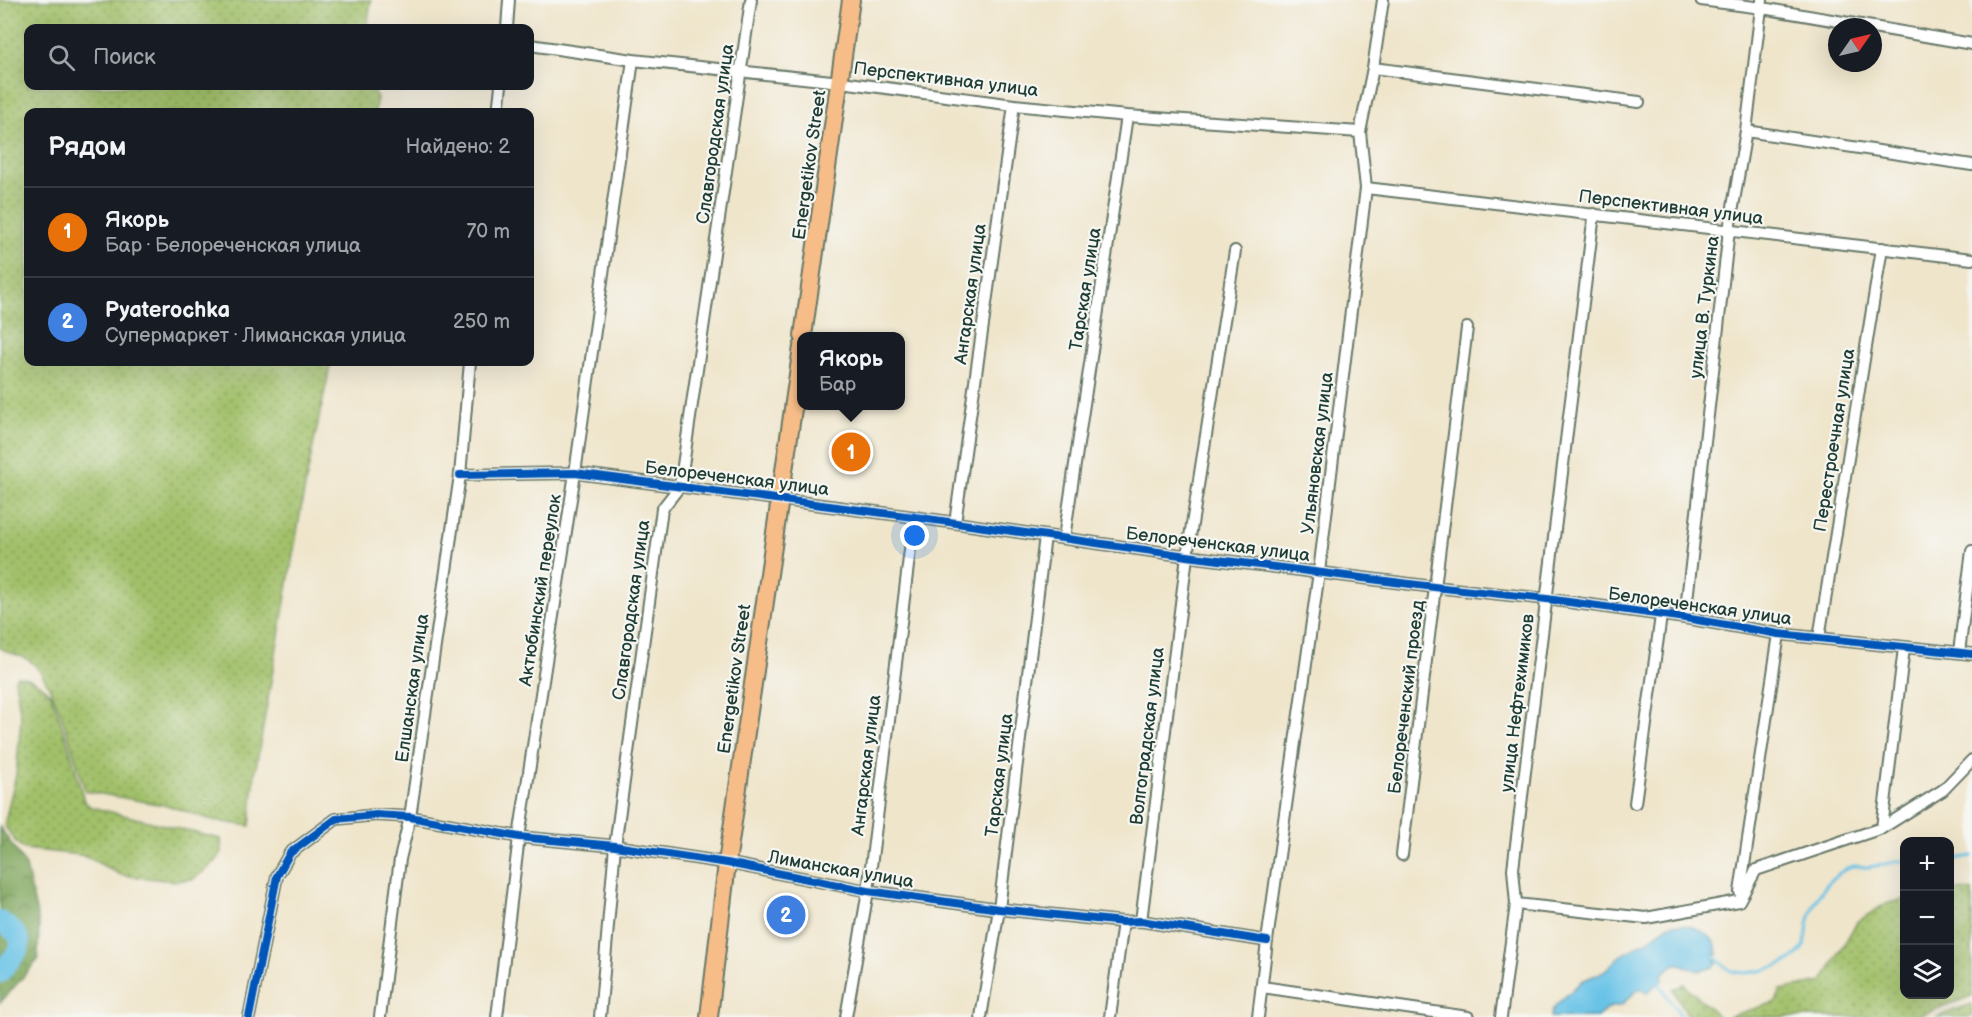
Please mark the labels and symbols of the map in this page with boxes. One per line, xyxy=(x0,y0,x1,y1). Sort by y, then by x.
north arrow xyxy=(1828,18,1882,72)
street label: Славгородская улица xyxy=(692,42,739,226)
street label: Перспективная улица xyxy=(852,58,1040,101)
street label: Energetikov Street xyxy=(789,88,830,241)
street label: Перспективная улица xyxy=(1577,186,1765,229)
street label: Ангарская улица xyxy=(950,222,991,367)
street label: Тарская улица xyxy=(1065,226,1106,352)
street label: улица В. Туркина xyxy=(1685,234,1724,380)
street label: Перестроечная улица xyxy=(1810,347,1859,533)
street label: Ульяновская улица xyxy=(1297,370,1338,535)
pin: 1 xyxy=(832,430,870,474)
street label: Белореченская улица xyxy=(644,457,830,500)
street label: Актюбинский переулок xyxy=(515,492,566,689)
street label: Славгородская улица xyxy=(608,518,655,702)
your location xyxy=(900,521,929,550)
street label: Белореченская улица xyxy=(1125,523,1311,566)
street label: Белореченская улица xyxy=(1607,583,1793,630)
street label: Белореченский проезд xyxy=(1384,599,1429,795)
street label: Energetikov Street xyxy=(714,602,755,755)
street label: Елшанская улица xyxy=(392,612,433,764)
street label: улица Нефтехимиков xyxy=(1496,612,1539,793)
street label: Волгоградская улица xyxy=(1126,646,1169,826)
street label: Ангарская улица xyxy=(847,693,886,838)
street label: Тарская улица xyxy=(981,712,1018,838)
street label: Лиманская улица xyxy=(765,846,916,893)
pin: 2 xyxy=(766,892,806,938)

